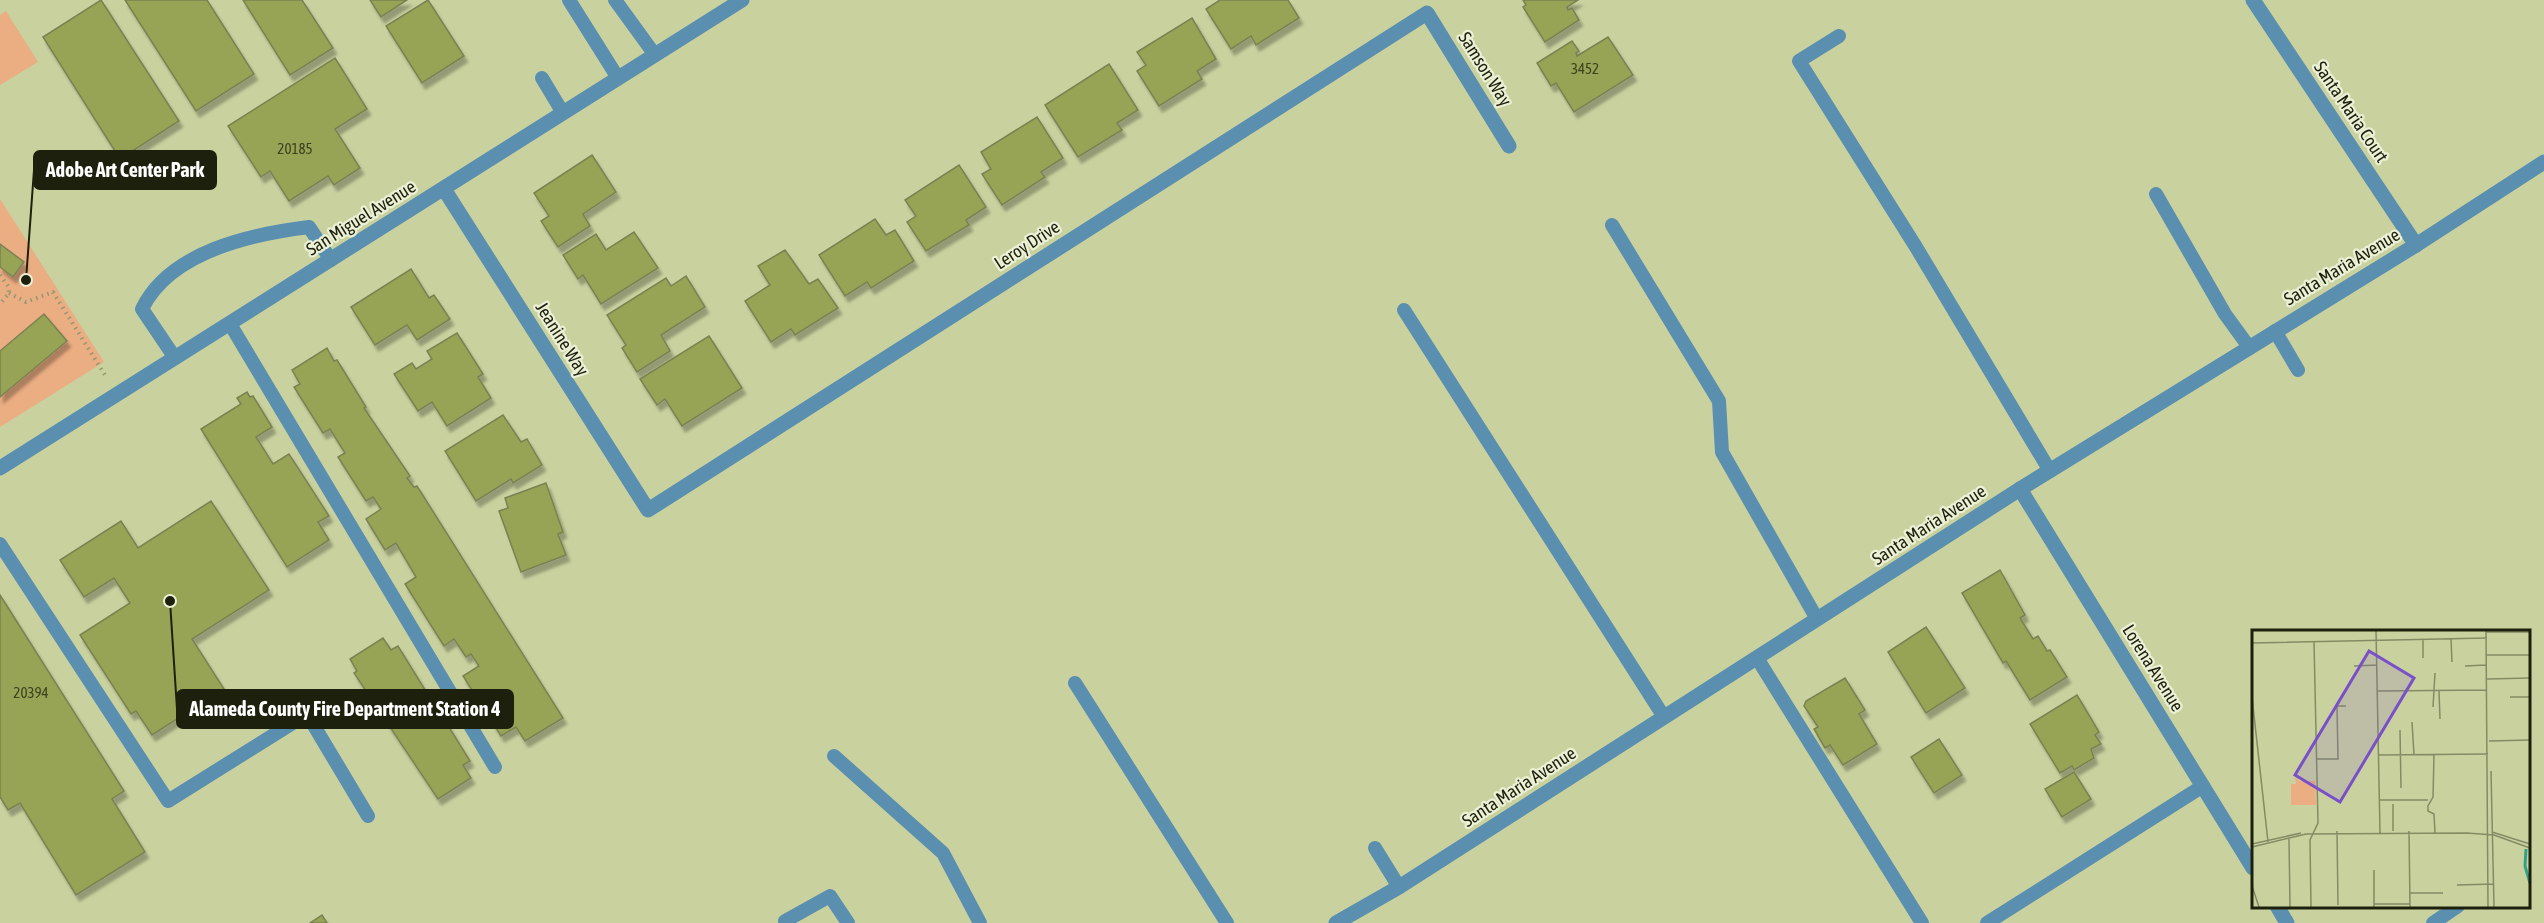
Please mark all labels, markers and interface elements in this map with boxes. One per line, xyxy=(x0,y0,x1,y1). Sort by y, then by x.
street label: Samson Way xyxy=(1454,28,1516,110)
street label: Santa Maria Court xyxy=(2310,57,2393,166)
house number: 3452 xyxy=(1571,60,1599,77)
house number: 20185 xyxy=(277,140,313,157)
callout: Adobe Art Center Park xyxy=(34,151,216,189)
text: Adobe Art Center Park xyxy=(45,158,204,181)
street label: San Miguel Avenue xyxy=(302,176,419,260)
street label: Leroy Drive xyxy=(990,216,1063,273)
street label: Santa Maria Avenue xyxy=(2280,224,2403,309)
street label: Jeanine Way xyxy=(532,298,593,379)
street label: Santa Maria Avenue xyxy=(1868,480,1989,569)
street label: Lorena Avenue xyxy=(2118,620,2188,715)
inset map xyxy=(2252,630,2529,908)
house number: 20394 xyxy=(13,684,49,701)
callout: Alameda County Fire Department Station 4 xyxy=(177,690,513,728)
text: Alameda County Fire Department Station 4 xyxy=(188,697,501,720)
street label: Santa Maria Avenue xyxy=(1458,742,1579,831)

